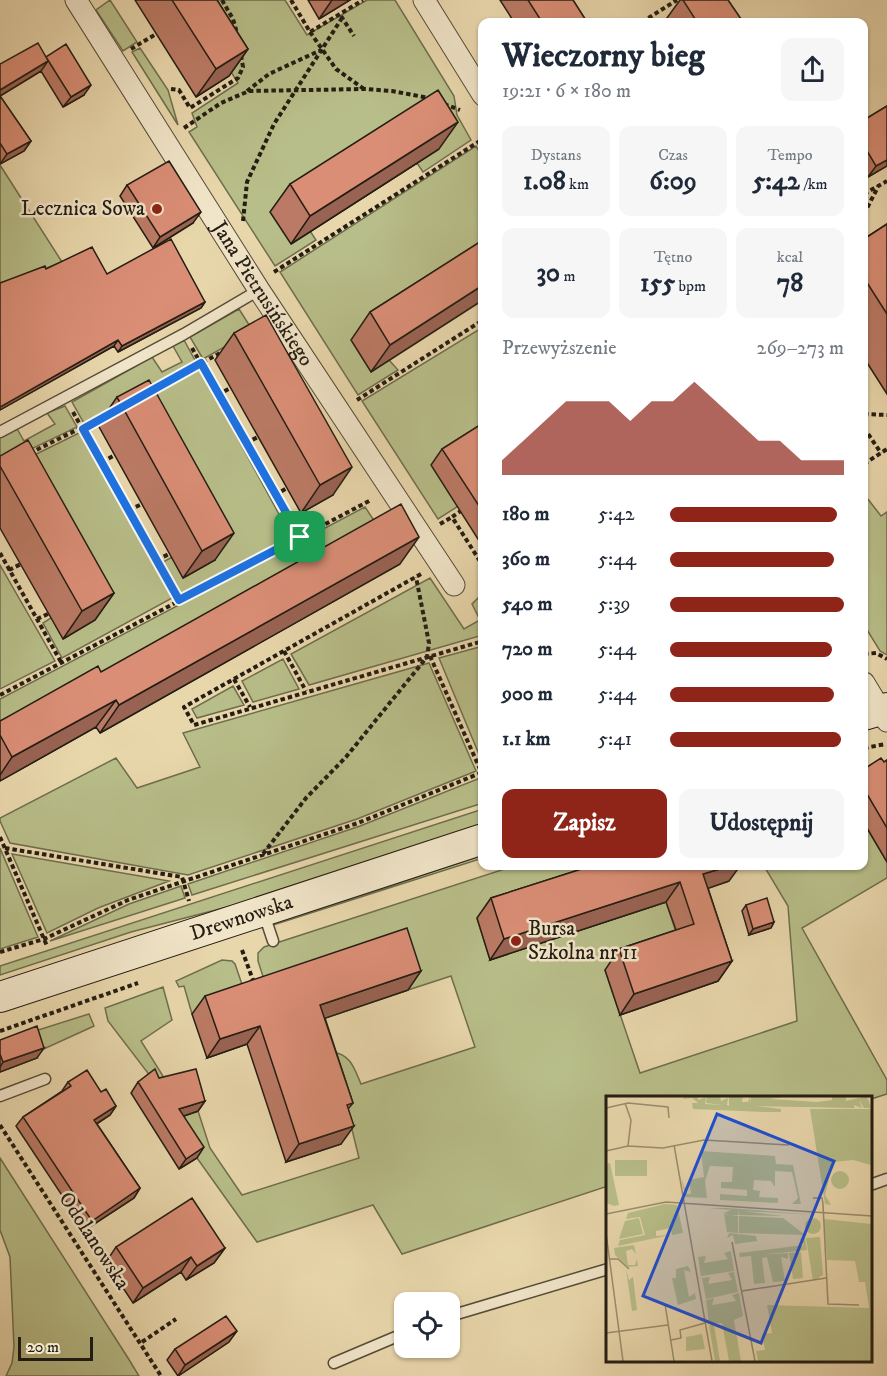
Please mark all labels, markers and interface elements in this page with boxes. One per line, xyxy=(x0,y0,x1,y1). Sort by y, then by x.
text: Wieczorny bieg xyxy=(502,36,705,77)
button: share xyxy=(781,38,844,101)
text: 19:21 · 6 × 180 m xyxy=(502,79,631,104)
text: Dystans xyxy=(531,145,581,165)
text: Czas xyxy=(658,145,688,165)
text: Tempo xyxy=(768,145,812,165)
text: 1.08 xyxy=(523,165,566,198)
text: 6:09 xyxy=(649,165,697,198)
text: 5:42 xyxy=(752,165,800,198)
text: km xyxy=(566,174,589,194)
text: /km xyxy=(800,174,828,194)
place label: Lecznica Sowa xyxy=(21,196,145,222)
marker: Lecznica Sowa xyxy=(150,202,164,216)
street label: Jana Pietrusińskiego xyxy=(205,215,319,371)
text: Tętno xyxy=(654,247,692,267)
text: kcal xyxy=(777,247,803,267)
text: 30 xyxy=(536,257,560,290)
text: m xyxy=(560,266,576,286)
text: 155 xyxy=(640,267,675,300)
text: 78 xyxy=(777,267,803,300)
text: bpm xyxy=(675,276,706,296)
text: Przewyższenie xyxy=(502,336,616,361)
text: 269–273 m xyxy=(757,336,844,361)
text: 180 m xyxy=(502,502,549,527)
text: 5:42 xyxy=(598,502,635,527)
pin xyxy=(274,511,325,562)
icon: arrive xyxy=(283,520,316,553)
text: 360 m xyxy=(502,547,550,572)
text: 5:44 xyxy=(598,547,636,572)
text: 540 m xyxy=(502,592,552,617)
text: 5:39 xyxy=(598,592,631,617)
text: 720 m xyxy=(502,637,552,662)
text: 5:44 xyxy=(598,637,636,662)
text: 900 m xyxy=(502,682,553,707)
text: 5:44 xyxy=(598,682,636,707)
text: 1.1 km xyxy=(502,727,551,752)
text: 5:41 xyxy=(598,727,632,752)
button: Zapisz xyxy=(502,789,667,858)
button: Udostępnij xyxy=(679,789,844,858)
street label: Drewnowska xyxy=(187,889,296,947)
place label: Bursa Szkolna nr 11 xyxy=(528,916,638,966)
marker: Bursa Szkolna nr 11 xyxy=(509,934,523,948)
inset map xyxy=(606,1096,872,1361)
street label: Odolanowska xyxy=(53,1187,135,1295)
map controls xyxy=(394,1292,460,1358)
button: locate xyxy=(394,1292,460,1358)
scale bar xyxy=(18,1334,93,1362)
text: 20 m xyxy=(27,1337,59,1357)

